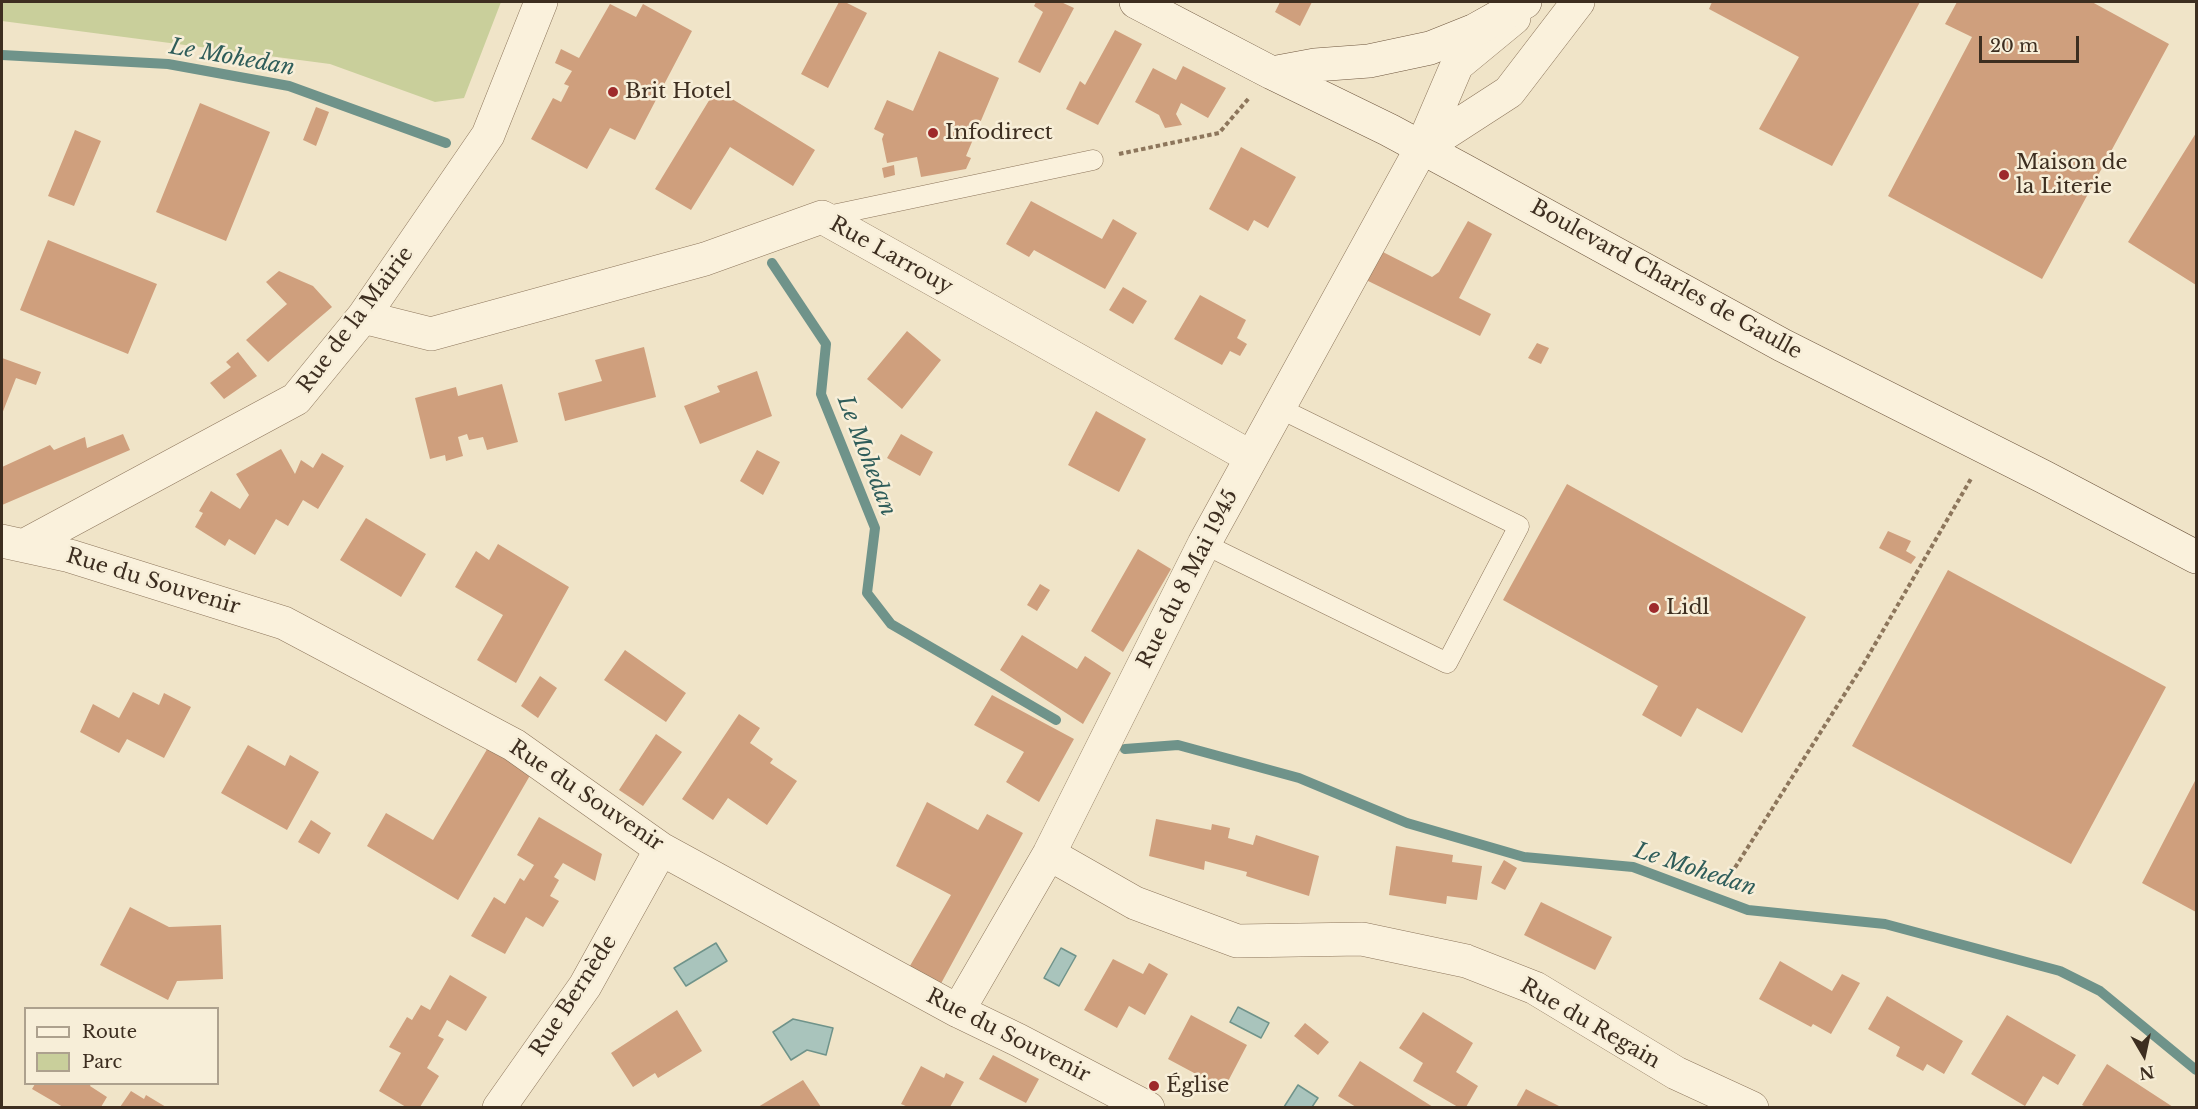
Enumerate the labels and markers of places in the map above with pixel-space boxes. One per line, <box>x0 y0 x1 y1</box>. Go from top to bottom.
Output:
place label: Brit Hotel <box>625 79 732 105</box>
marker: Brit Hotel <box>606 85 620 99</box>
place label: Infodirect <box>945 120 1053 146</box>
marker: Infodirect <box>926 126 940 140</box>
place label: Maison de la Literie <box>2016 150 2128 200</box>
marker: Maison de la Literie <box>1997 168 2011 182</box>
place label: Lidl <box>1666 595 1709 621</box>
marker: Lidl <box>1647 601 1661 615</box>
place label: Église <box>1166 1073 1229 1099</box>
marker: Église <box>1147 1079 1161 1093</box>

